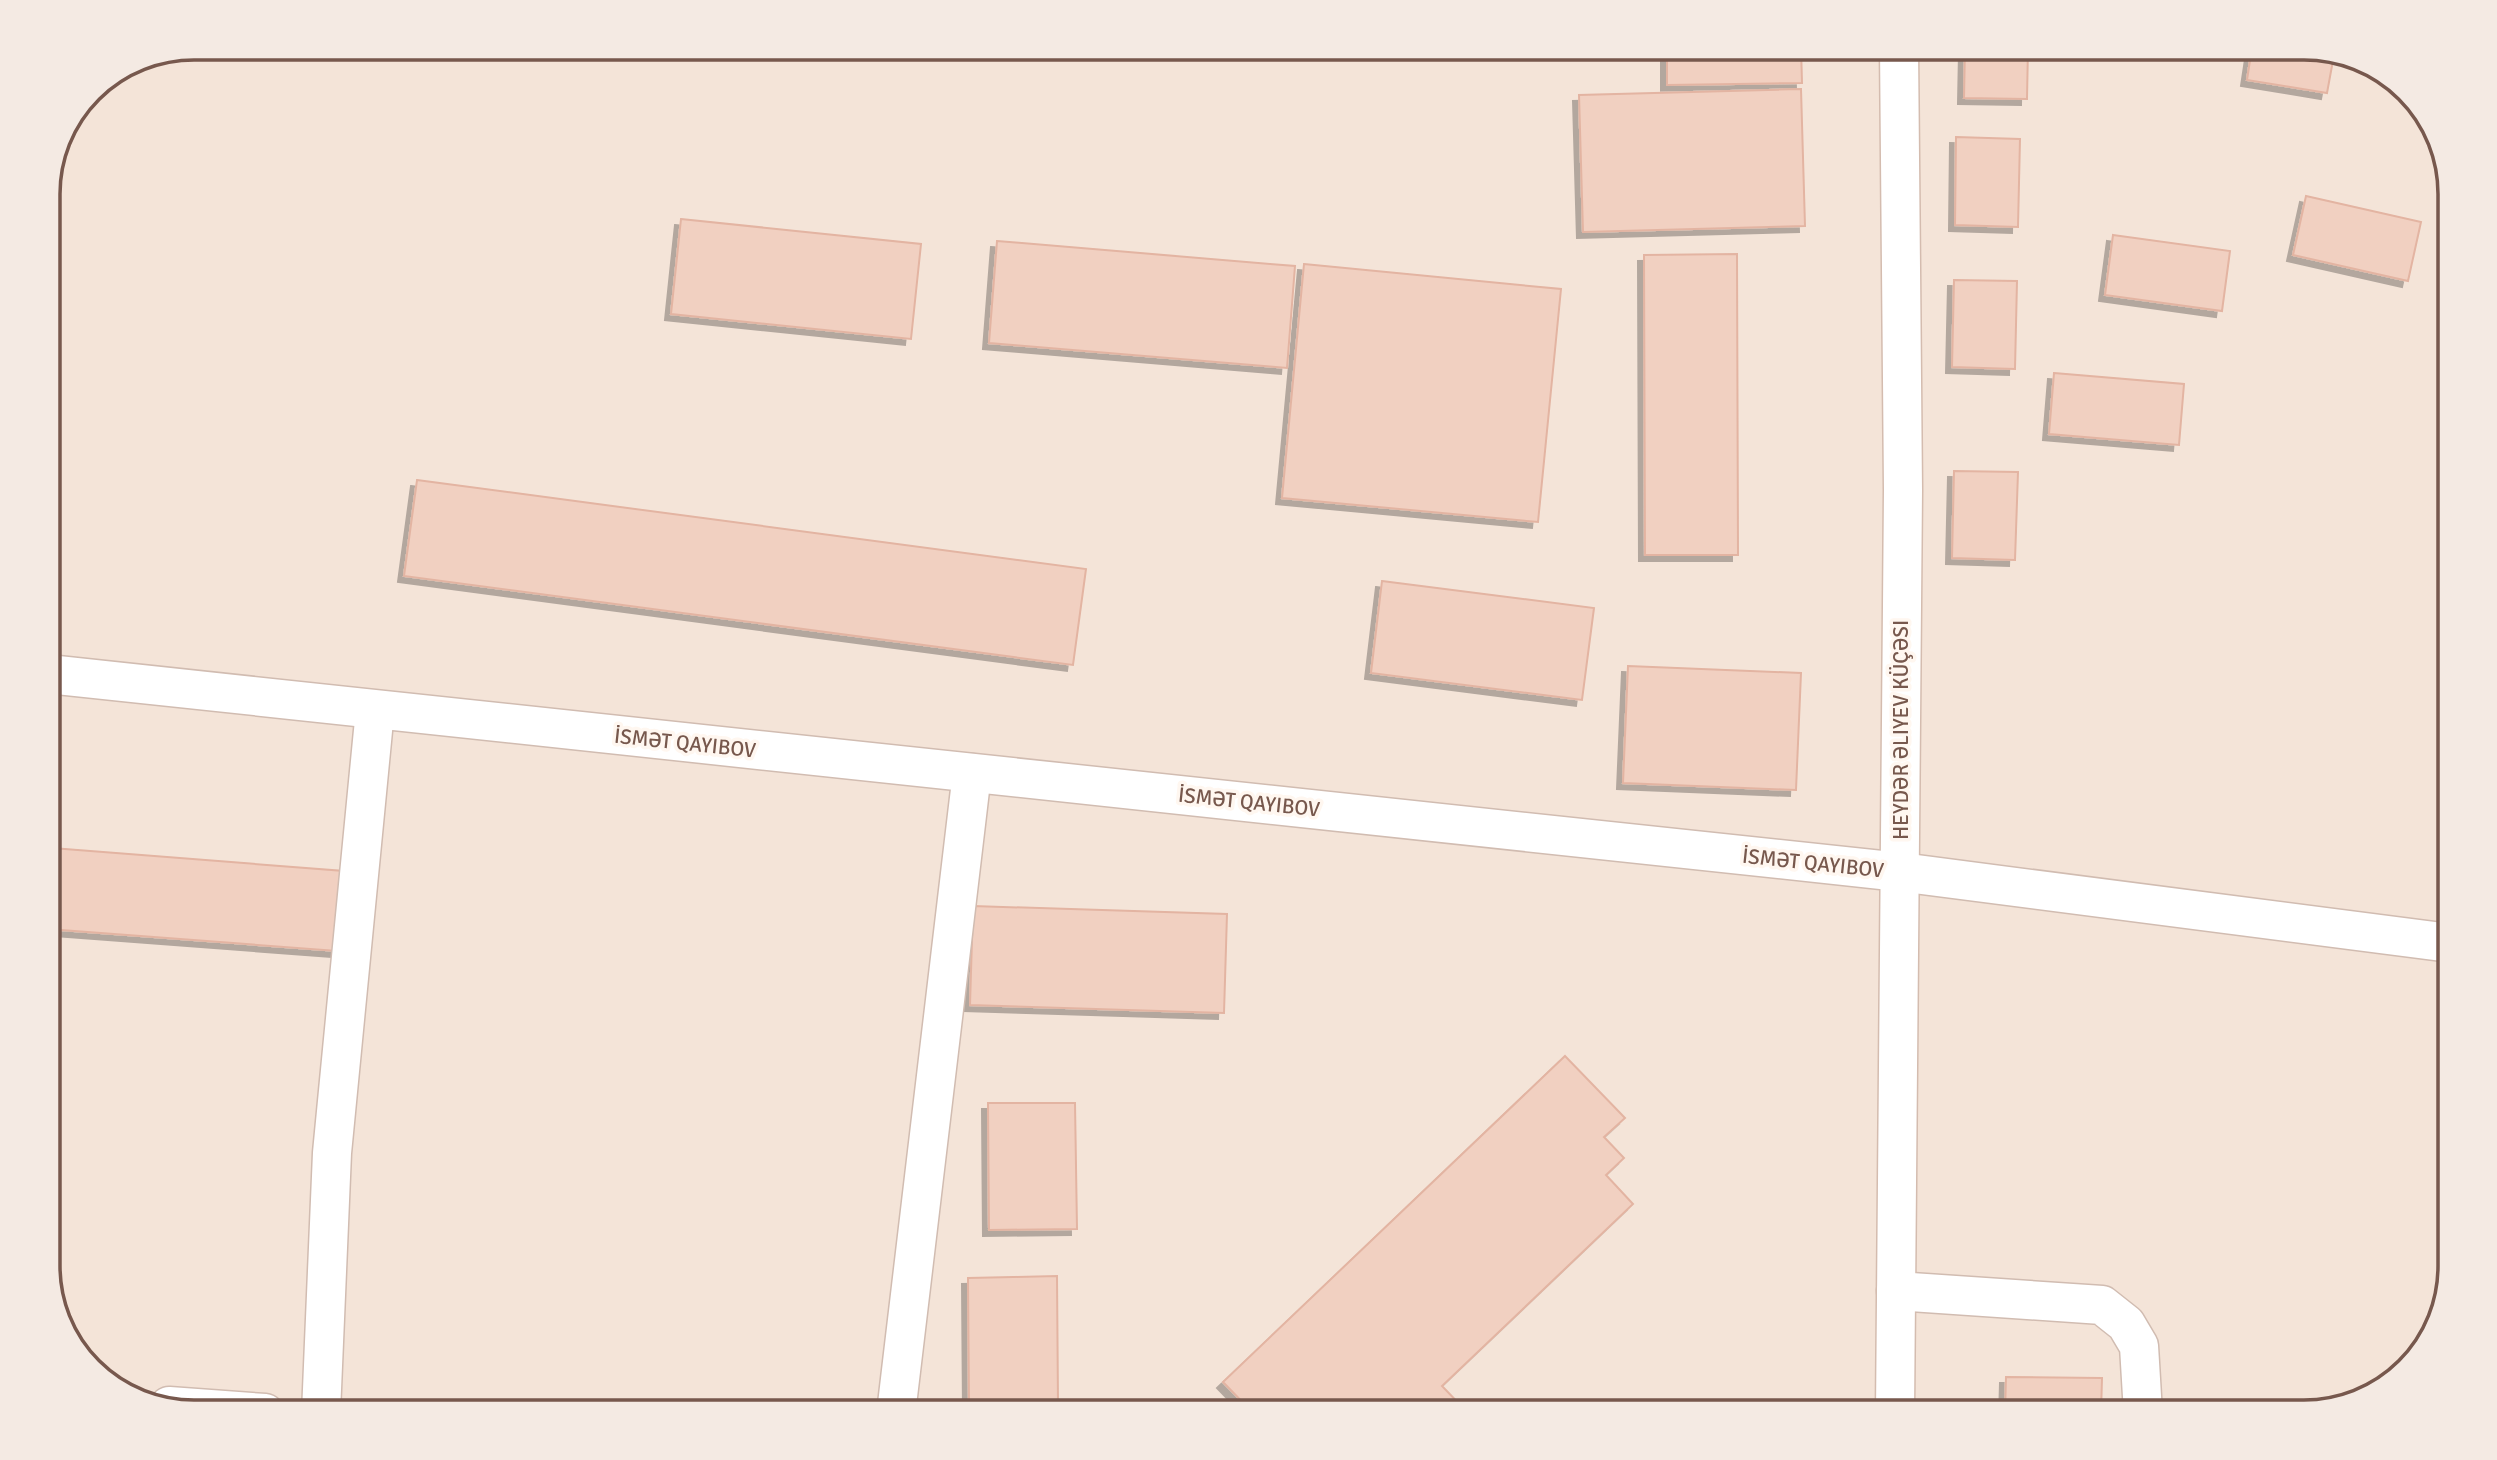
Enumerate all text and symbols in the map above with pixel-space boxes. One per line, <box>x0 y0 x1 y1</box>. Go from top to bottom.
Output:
street label: HEYDƏR ƏLIYEV KÜÇƏSI <box>1888 620 1914 840</box>
street label: İSMƏT QAYIBOV <box>613 723 757 763</box>
street label: İSMƏT QAYIBOV <box>1177 782 1321 822</box>
street label: İSMƏT QAYIBOV <box>1741 843 1885 883</box>

